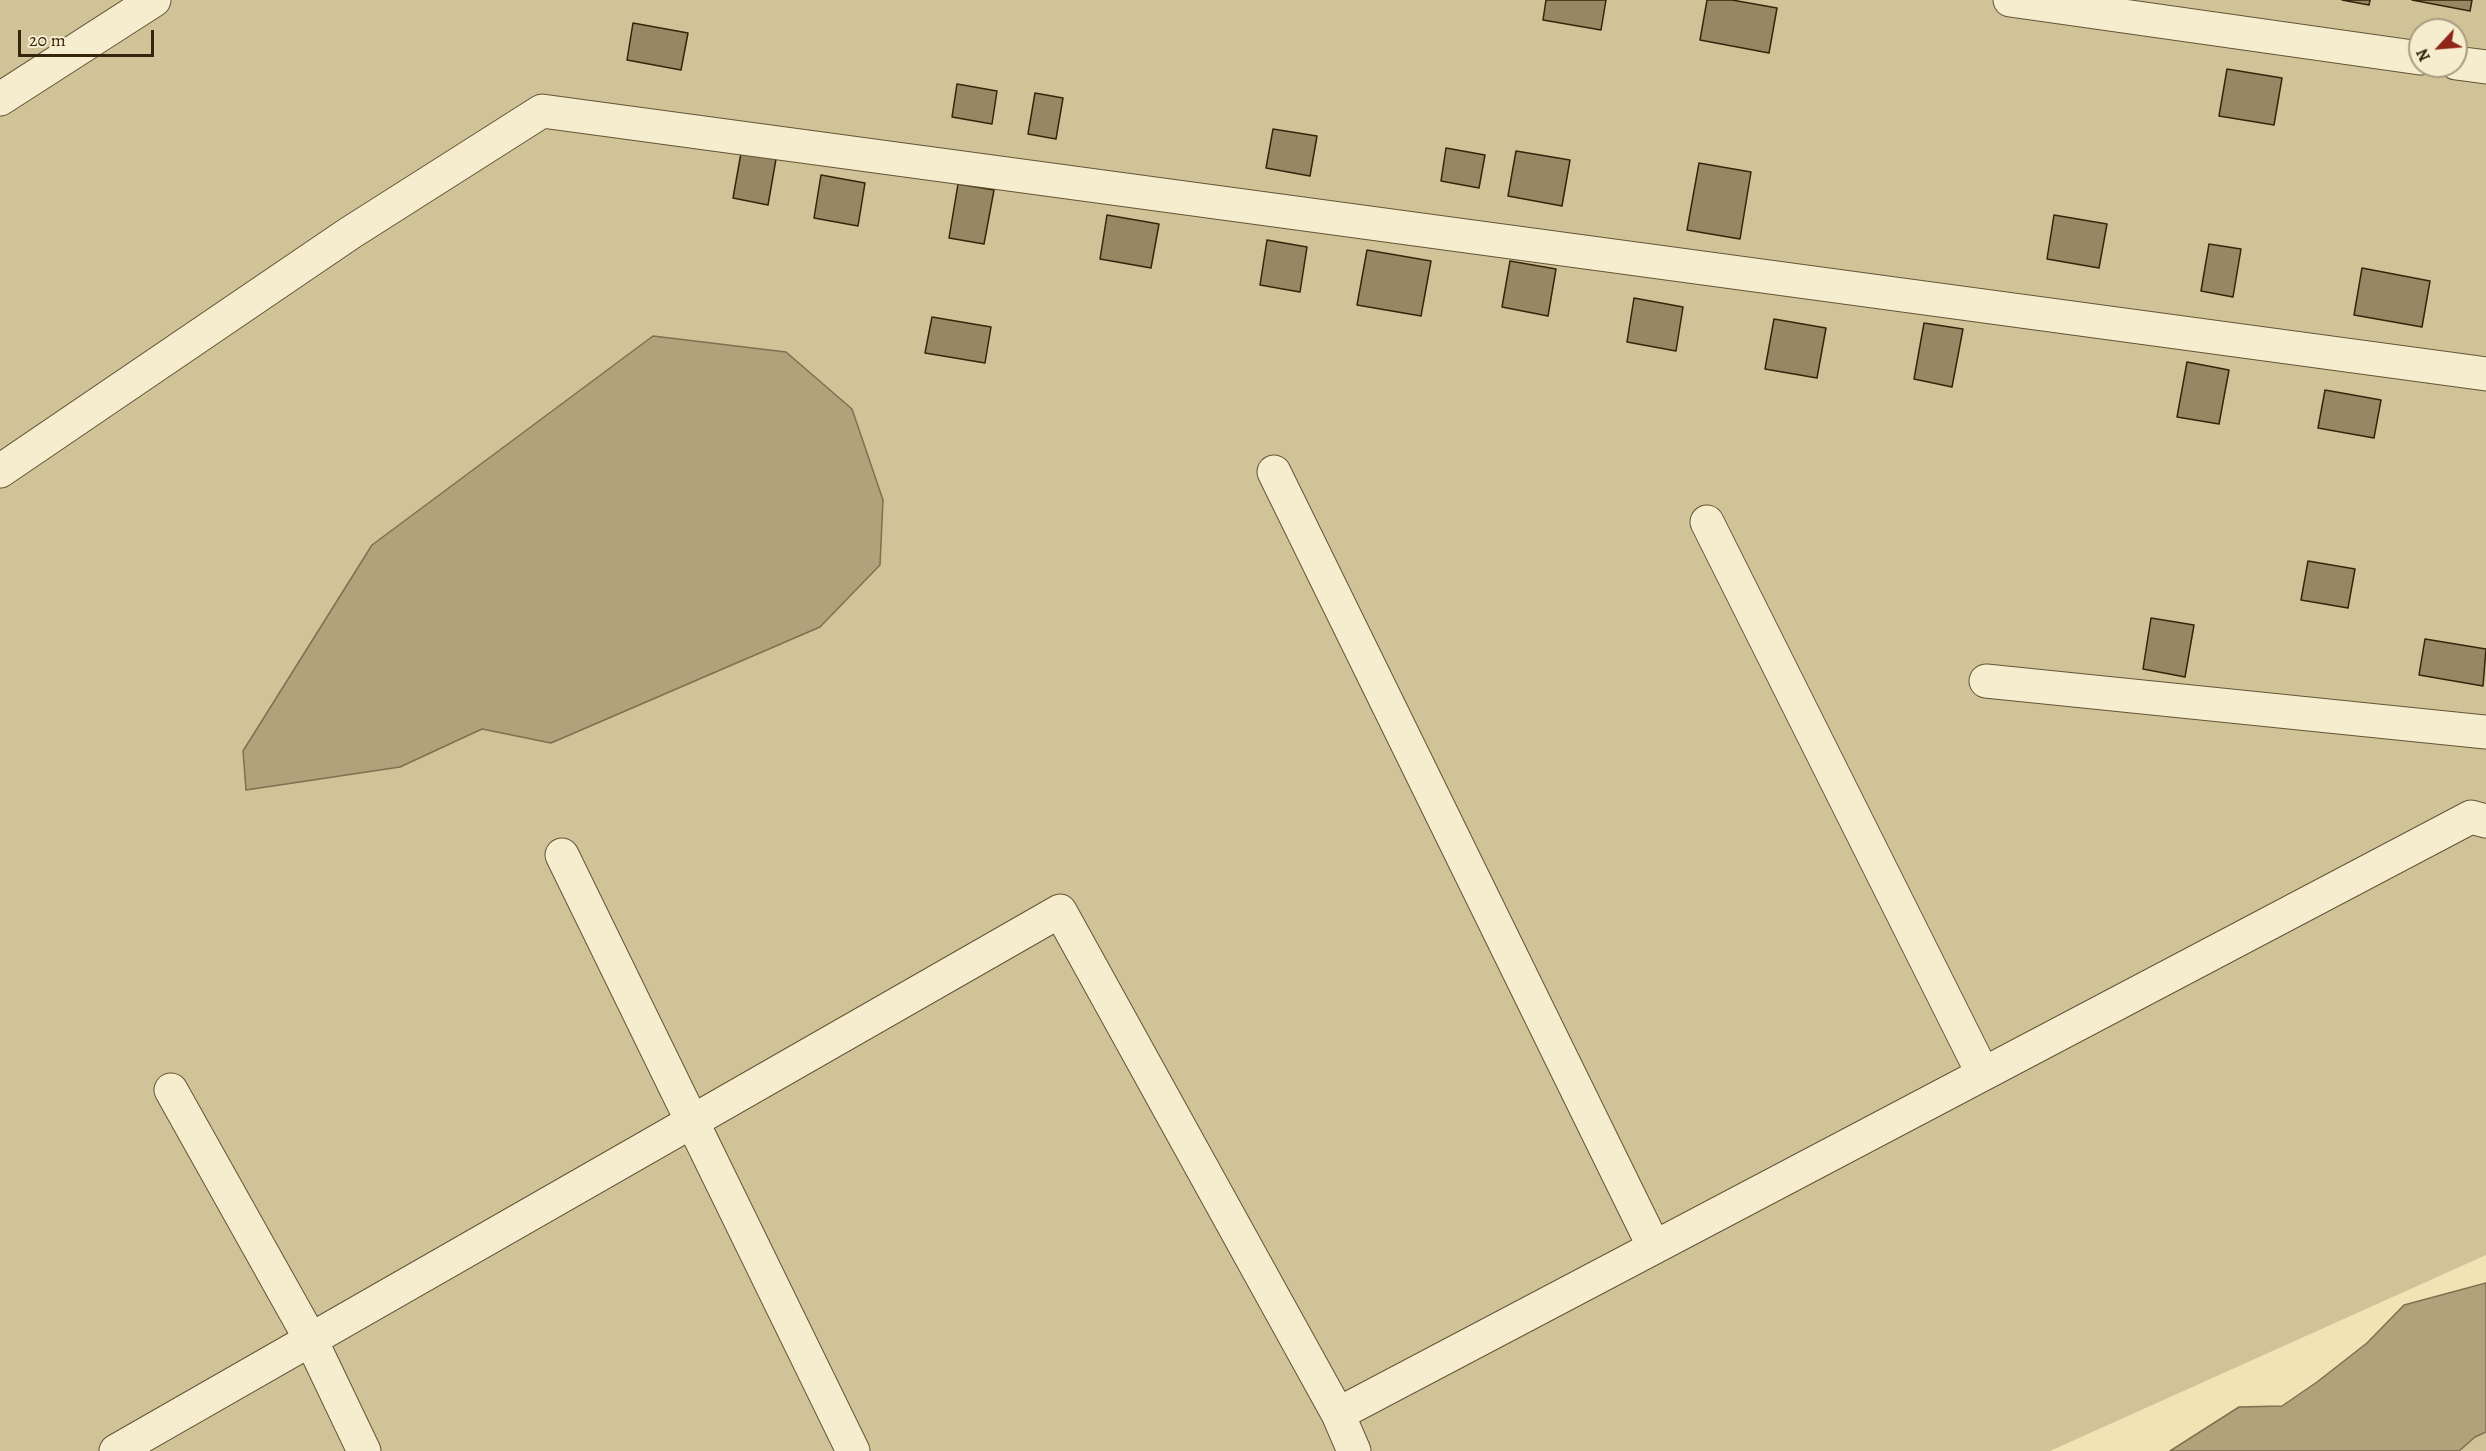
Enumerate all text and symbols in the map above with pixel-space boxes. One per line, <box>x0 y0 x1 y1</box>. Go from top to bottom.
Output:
scale bar <box>21 18 158 56</box>
north arrow <box>2408 18 2468 78</box>
text: 20 m <box>29 28 66 52</box>
text: N <box>2411 45 2436 65</box>

